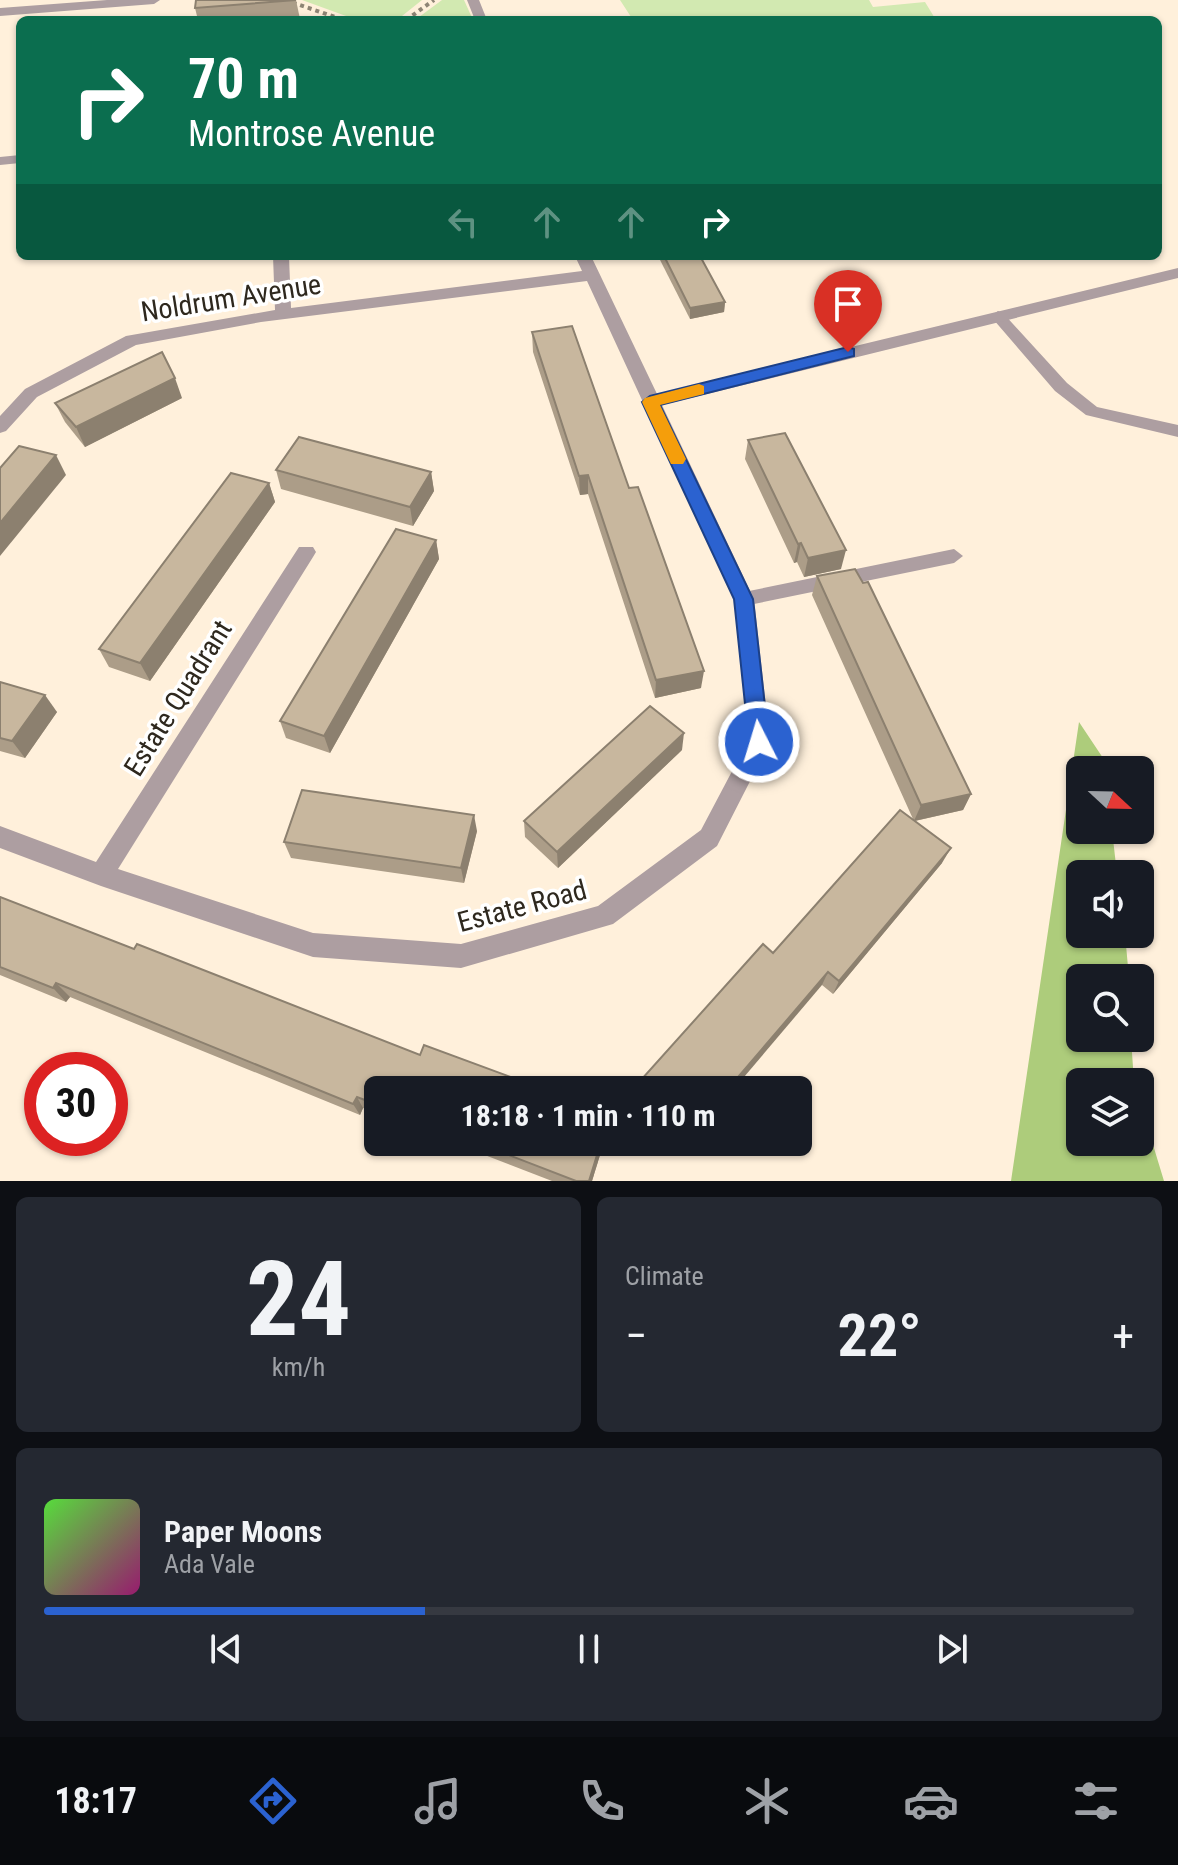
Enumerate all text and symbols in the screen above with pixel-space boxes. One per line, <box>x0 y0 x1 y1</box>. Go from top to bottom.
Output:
text: 70 m <box>188 46 299 112</box>
icon: right <box>56 48 160 152</box>
text: Montrose Avenue <box>188 113 435 155</box>
icon: left <box>441 200 485 244</box>
icon: ahead <box>525 200 569 244</box>
icon: ahead <box>609 200 653 244</box>
icon: right <box>693 200 737 244</box>
street label: Noldrum Avenue <box>139 267 323 329</box>
pin <box>814 270 882 352</box>
icon: arrive <box>826 282 870 326</box>
street label: Estate Quadrant <box>117 614 239 782</box>
position arrow <box>717 700 801 784</box>
north arrow <box>1066 756 1154 844</box>
map controls <box>1066 756 1154 1156</box>
button: sound <box>1066 860 1154 948</box>
street label: Estate Road <box>454 873 590 939</box>
button: search <box>1066 964 1154 1052</box>
speed limit sign: 30 <box>24 1052 128 1156</box>
button: layers <box>1066 1068 1154 1156</box>
text: 18:18 · 1 min · 110 m <box>461 1098 715 1133</box>
text: 24 <box>246 1239 351 1360</box>
text: Climate <box>625 1261 704 1291</box>
text: 22° <box>838 1300 922 1371</box>
text: − <box>625 1310 647 1362</box>
text: + <box>1112 1310 1134 1362</box>
text: km/h <box>272 1352 325 1382</box>
text: Paper Moons <box>164 1514 322 1549</box>
text: Ada Vale <box>164 1549 255 1579</box>
icon: previous <box>204 1627 248 1671</box>
icon: pause <box>567 1627 611 1671</box>
icon: next <box>930 1627 974 1671</box>
icon: directions <box>245 1773 301 1829</box>
icon: music <box>410 1773 466 1829</box>
icon: phone <box>574 1773 630 1829</box>
icon: climate <box>739 1773 795 1829</box>
icon: car <box>903 1773 959 1829</box>
icon: filters <box>1068 1773 1124 1829</box>
text: 18:17 <box>54 1780 137 1822</box>

